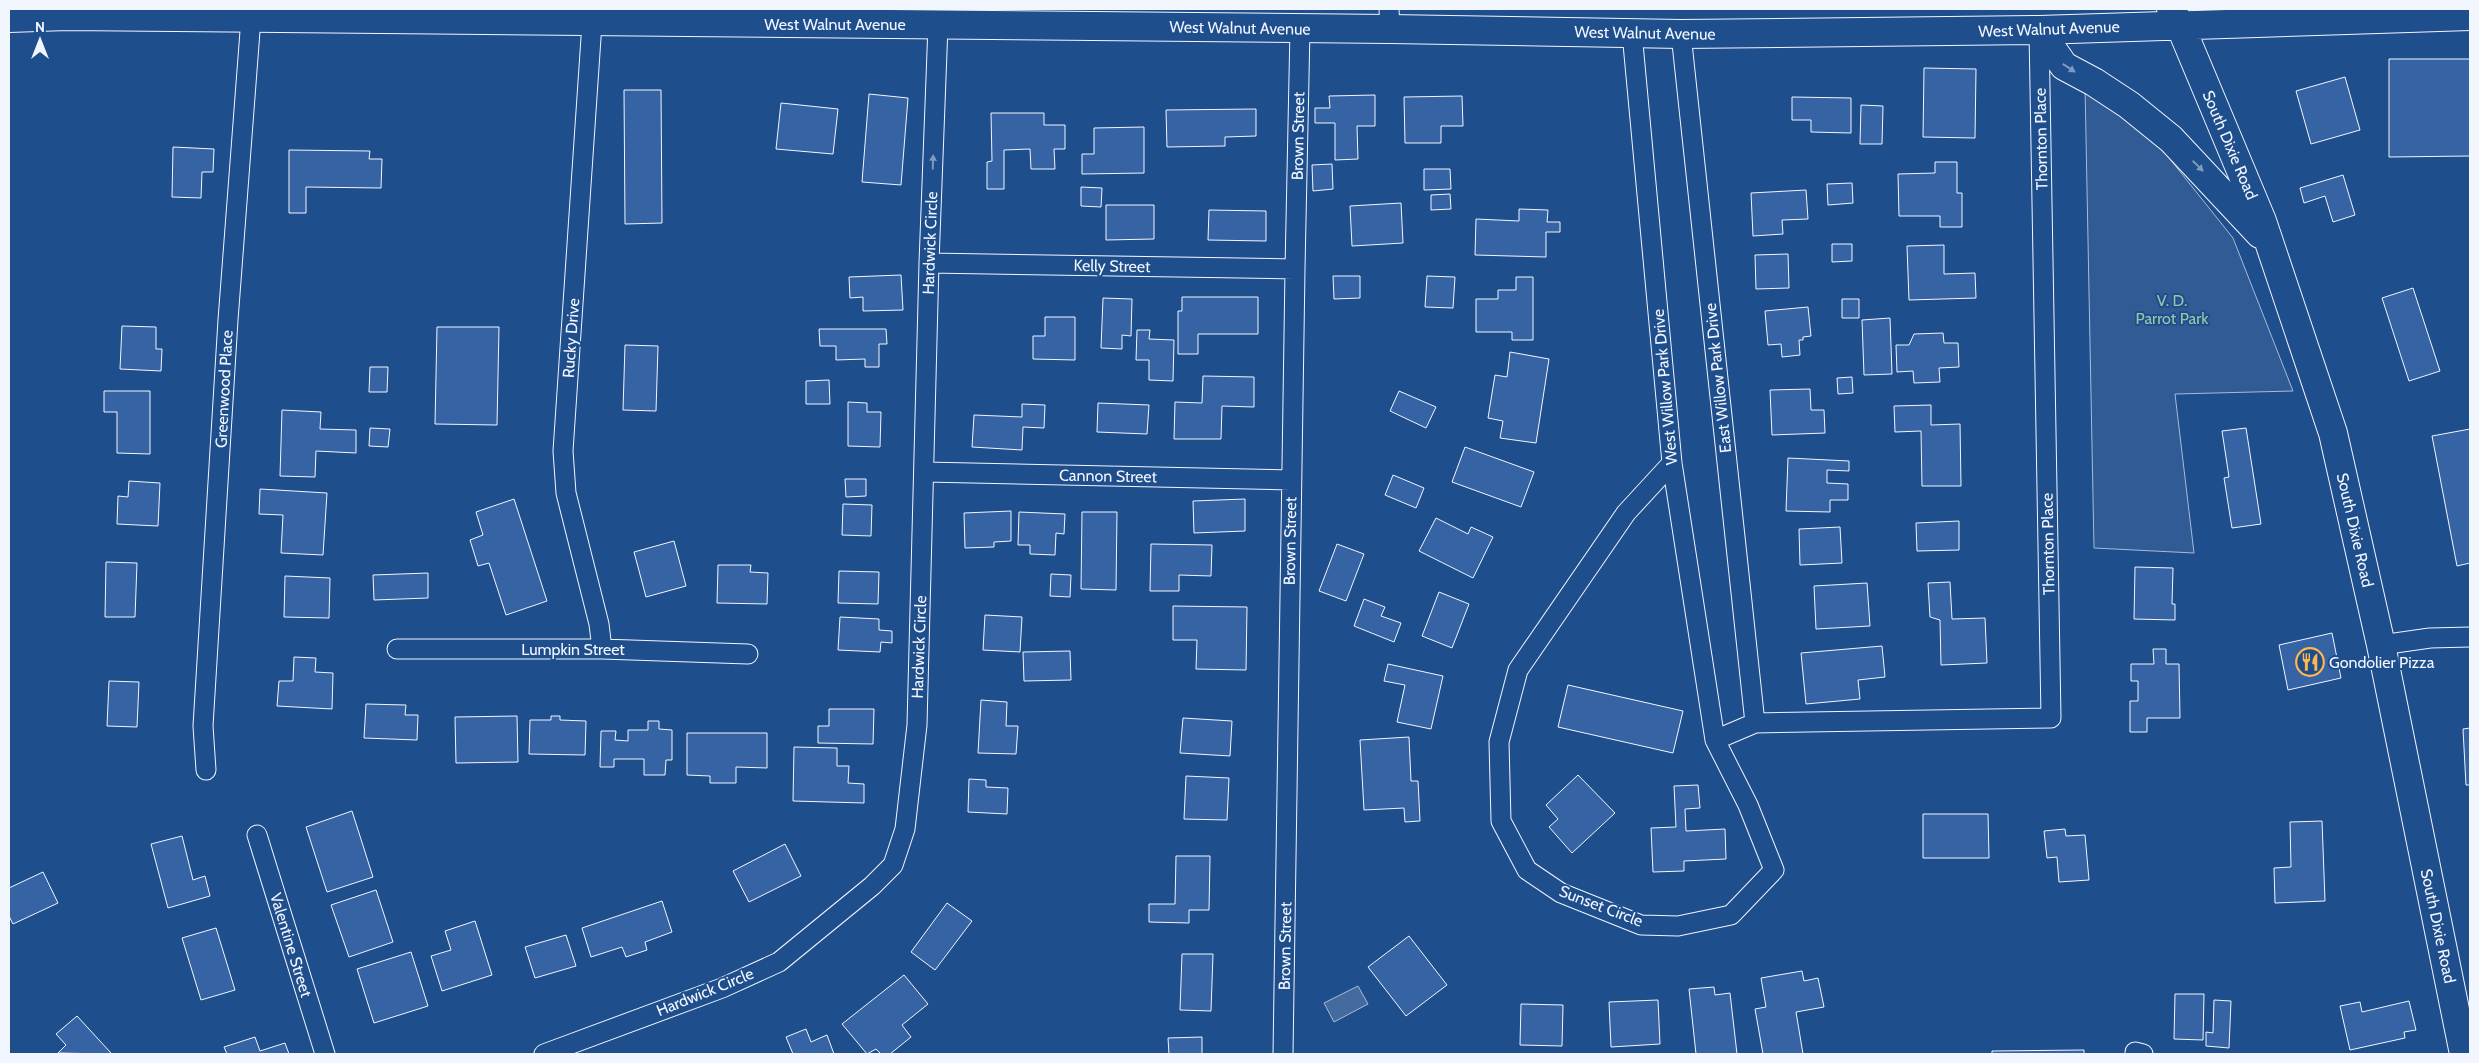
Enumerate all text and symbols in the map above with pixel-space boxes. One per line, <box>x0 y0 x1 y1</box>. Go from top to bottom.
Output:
north arrow <box>15 15 65 65</box>
street label: West Walnut Avenue <box>764 15 906 34</box>
street label: West Walnut Avenue <box>1169 17 1311 39</box>
street label: West Walnut Avenue <box>1978 17 2120 41</box>
text: N <box>35 18 45 36</box>
street label: West Walnut Avenue <box>1574 22 1716 44</box>
one-way arrow <box>2062 63 2076 73</box>
street label: Thornton Place <box>2031 88 2051 190</box>
street label: South Dixie Road <box>2198 88 2262 202</box>
street label: Brown Street <box>1288 91 1308 180</box>
one-way arrow <box>929 153 937 169</box>
one-way arrow <box>2191 160 2203 172</box>
street label: Hardwick Circle <box>919 191 941 295</box>
street label: Kelly Street <box>1073 256 1151 276</box>
park label: V. D. Parrot Park <box>2135 291 2209 328</box>
street label: Rucky Drive <box>559 298 583 378</box>
street label: East Willow Park Drive <box>1701 302 1735 454</box>
street label: West Willow Park Drive <box>1649 308 1681 466</box>
street label: Greenwood Place <box>211 329 237 449</box>
street label: Cannon Street <box>1059 466 1158 486</box>
street label: South Dixie Road <box>2333 471 2377 589</box>
street label: Thornton Place <box>2038 493 2058 595</box>
street label: Brown Street <box>1280 496 1300 585</box>
street label: Hardwick Circle <box>908 595 930 699</box>
street label: Lumpkin Street <box>521 640 625 659</box>
restaurant icon: Gondolier Pizza <box>2295 647 2325 677</box>
place label: Gondolier Pizza <box>2329 653 2435 672</box>
street label: South Dixie Road <box>2417 867 2459 985</box>
street label: Sunset Circle <box>1556 881 1646 931</box>
street label: Valentine Street <box>266 891 316 1000</box>
street label: Brown Street <box>1275 901 1295 990</box>
street label: Hardwick Circle <box>654 964 756 1020</box>

